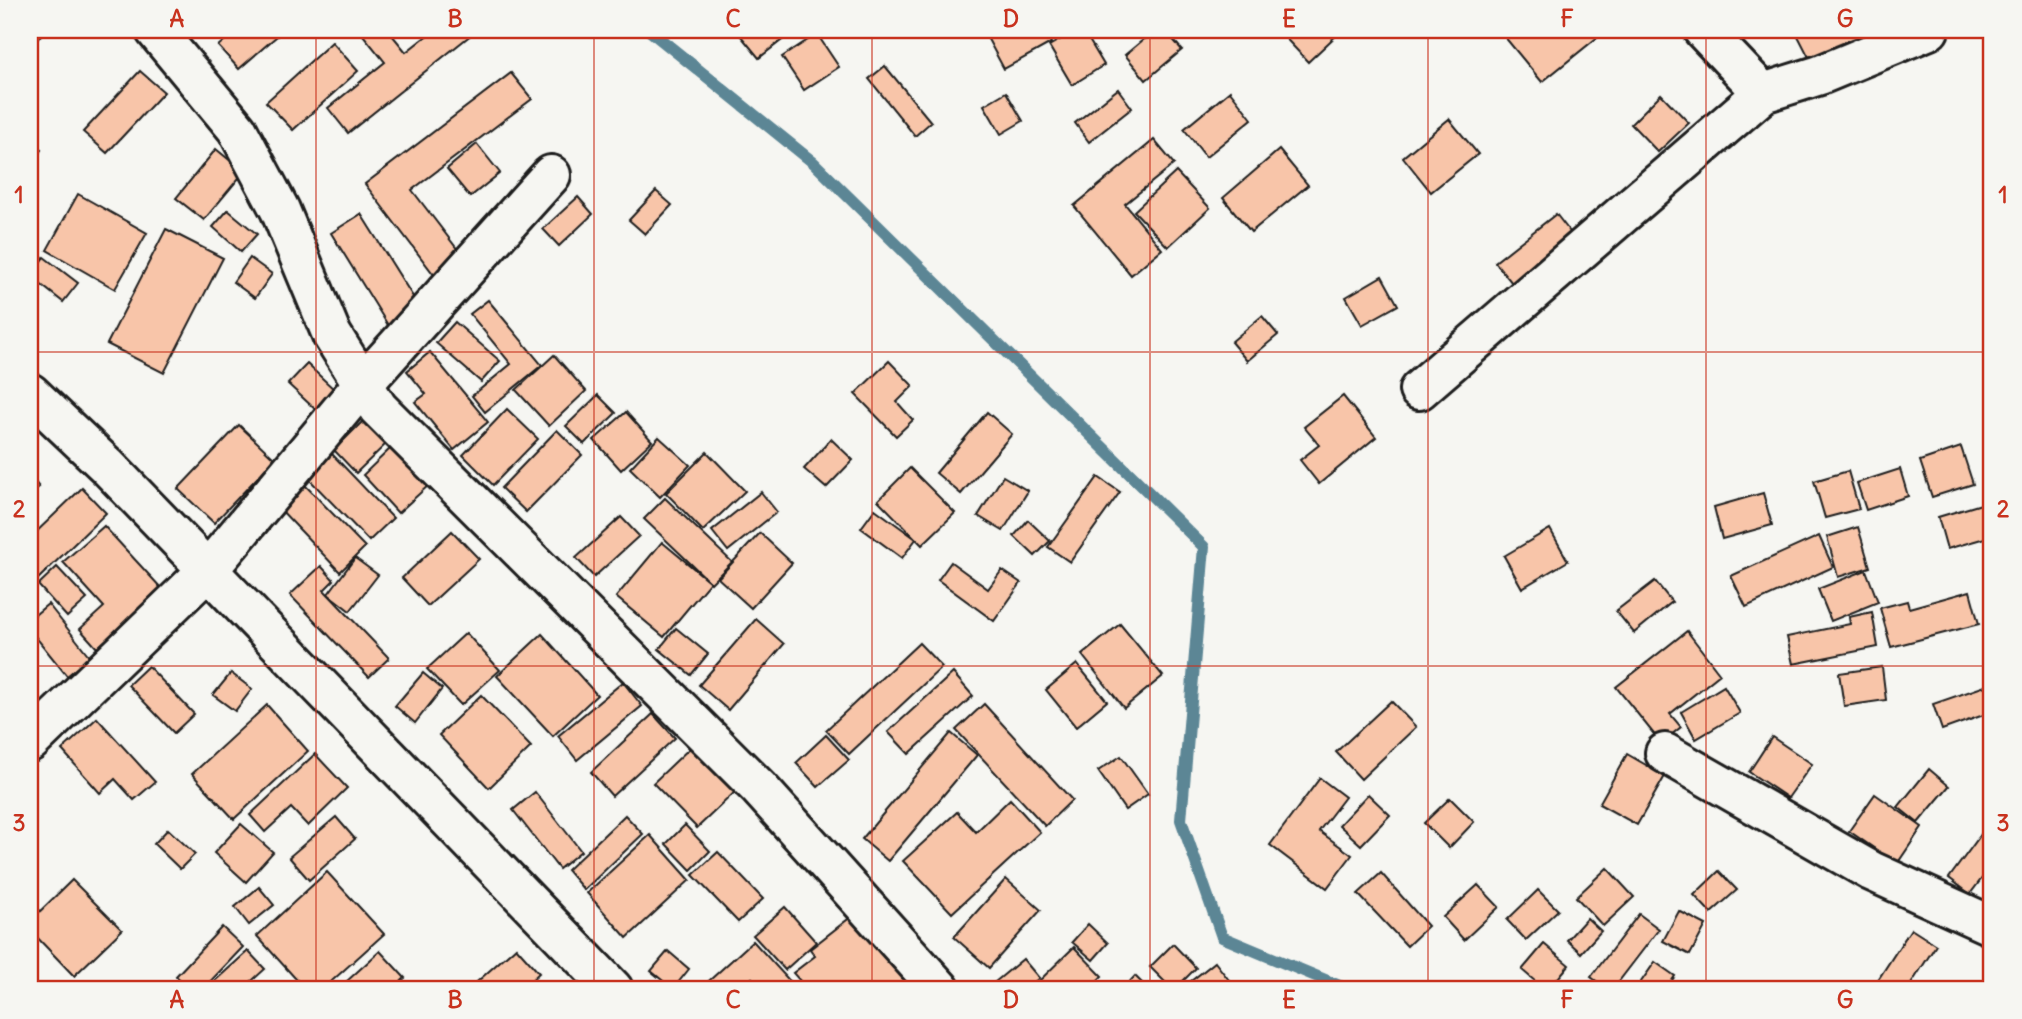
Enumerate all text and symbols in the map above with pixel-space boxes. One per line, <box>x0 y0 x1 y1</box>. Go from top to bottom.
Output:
text: A <box>170 4 185 33</box>
text: B <box>447 4 463 33</box>
text: C <box>725 4 741 33</box>
text: D <box>1003 4 1019 33</box>
text: E <box>1282 4 1296 33</box>
text: F <box>1560 4 1574 33</box>
text: G <box>1837 4 1853 33</box>
text: 1 <box>14 180 24 209</box>
text: 1 <box>1998 180 2008 209</box>
text: 2 <box>13 494 26 523</box>
text: 2 <box>1997 494 2010 523</box>
text: 3 <box>12 808 26 837</box>
text: 3 <box>1996 808 2010 837</box>
text: A <box>170 985 185 1014</box>
text: B <box>447 985 463 1014</box>
text: C <box>725 985 741 1014</box>
text: D <box>1003 985 1019 1014</box>
text: E <box>1282 985 1296 1014</box>
text: F <box>1560 985 1574 1014</box>
text: G <box>1837 985 1853 1014</box>

